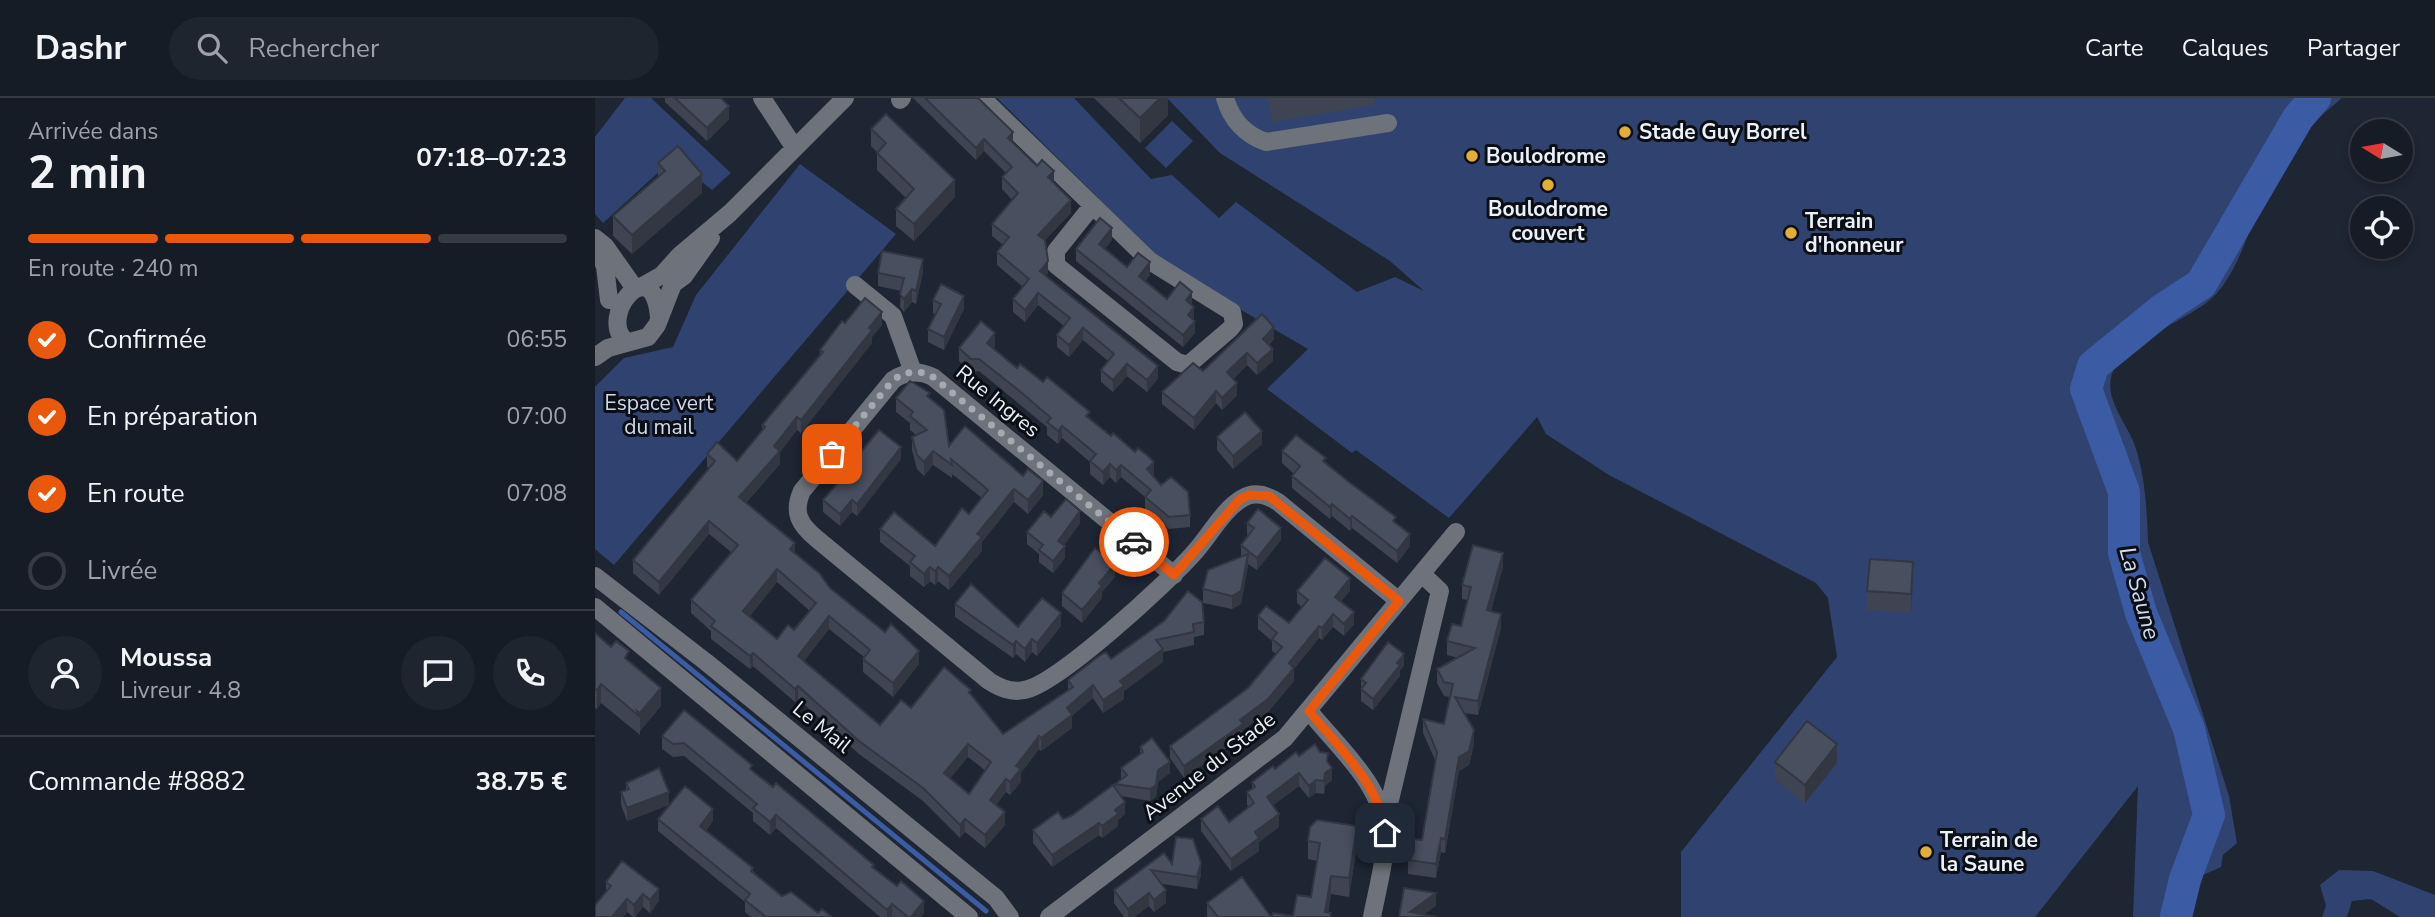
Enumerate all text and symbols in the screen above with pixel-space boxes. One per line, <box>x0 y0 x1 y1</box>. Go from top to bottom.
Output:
search box <box>169 17 659 80</box>
text: Dashr <box>35 26 127 71</box>
icon: search <box>193 29 231 67</box>
text: Rechercher <box>249 31 379 66</box>
text: Carte <box>2085 32 2144 64</box>
text: Calques <box>2182 32 2269 64</box>
text: Partager <box>2307 32 2400 64</box>
text: Arrivée dans <box>28 116 158 147</box>
place label: Stade Guy Borrel <box>1639 118 1807 146</box>
north arrow <box>2350 119 2413 182</box>
map controls <box>2350 119 2413 259</box>
marker: Stade Guy Borrel <box>1617 124 1633 140</box>
text: 07:18–07:23 <box>416 140 567 175</box>
text: 2 min <box>28 141 147 204</box>
place label: Boulodrome <box>1486 142 1606 170</box>
marker: Boulodrome <box>1464 148 1480 164</box>
marker: Boulodrome couvert <box>1540 177 1556 193</box>
place label: Boulodrome couvert <box>1488 195 1608 247</box>
button: locate <box>2350 196 2413 259</box>
place label: Terrain d'honneur <box>1805 207 1904 259</box>
marker: Terrain d'honneur <box>1783 225 1799 241</box>
text: En route · 240 m <box>28 253 198 284</box>
icon: check <box>28 321 66 359</box>
text: Confirmée <box>87 322 207 357</box>
text: 06:55 <box>507 324 567 355</box>
street label: Rue Ingres <box>950 358 1046 444</box>
park label: Espace vert du mail <box>605 389 714 441</box>
icon: check <box>28 398 66 436</box>
text: En préparation <box>87 399 258 434</box>
text: 07:00 <box>507 401 567 432</box>
pin <box>802 424 862 484</box>
icon: bag <box>813 435 851 473</box>
icon: check <box>28 475 66 513</box>
text: En route <box>87 476 185 511</box>
text: 07:08 <box>507 478 567 509</box>
courier <box>1099 507 1169 577</box>
icon: car <box>1115 523 1153 561</box>
water label: La Saune <box>2112 543 2168 643</box>
text: Livrée <box>87 553 157 588</box>
button: person <box>28 636 102 710</box>
button: chat <box>401 636 475 710</box>
button: phone <box>493 636 567 710</box>
text: Moussa <box>120 640 212 675</box>
text: Livreur · 4.8 <box>120 675 241 706</box>
street label: Le Mail <box>787 695 858 760</box>
street label: Avenue du Stade <box>1137 705 1281 827</box>
text: Commande #8882 <box>28 764 246 799</box>
text: 38.75 € <box>476 764 567 799</box>
pin <box>1355 803 1415 863</box>
icon: home <box>1366 814 1404 852</box>
place label: Terrain de la Saune <box>1940 826 2038 878</box>
marker: Terrain de la Saune <box>1918 844 1934 860</box>

